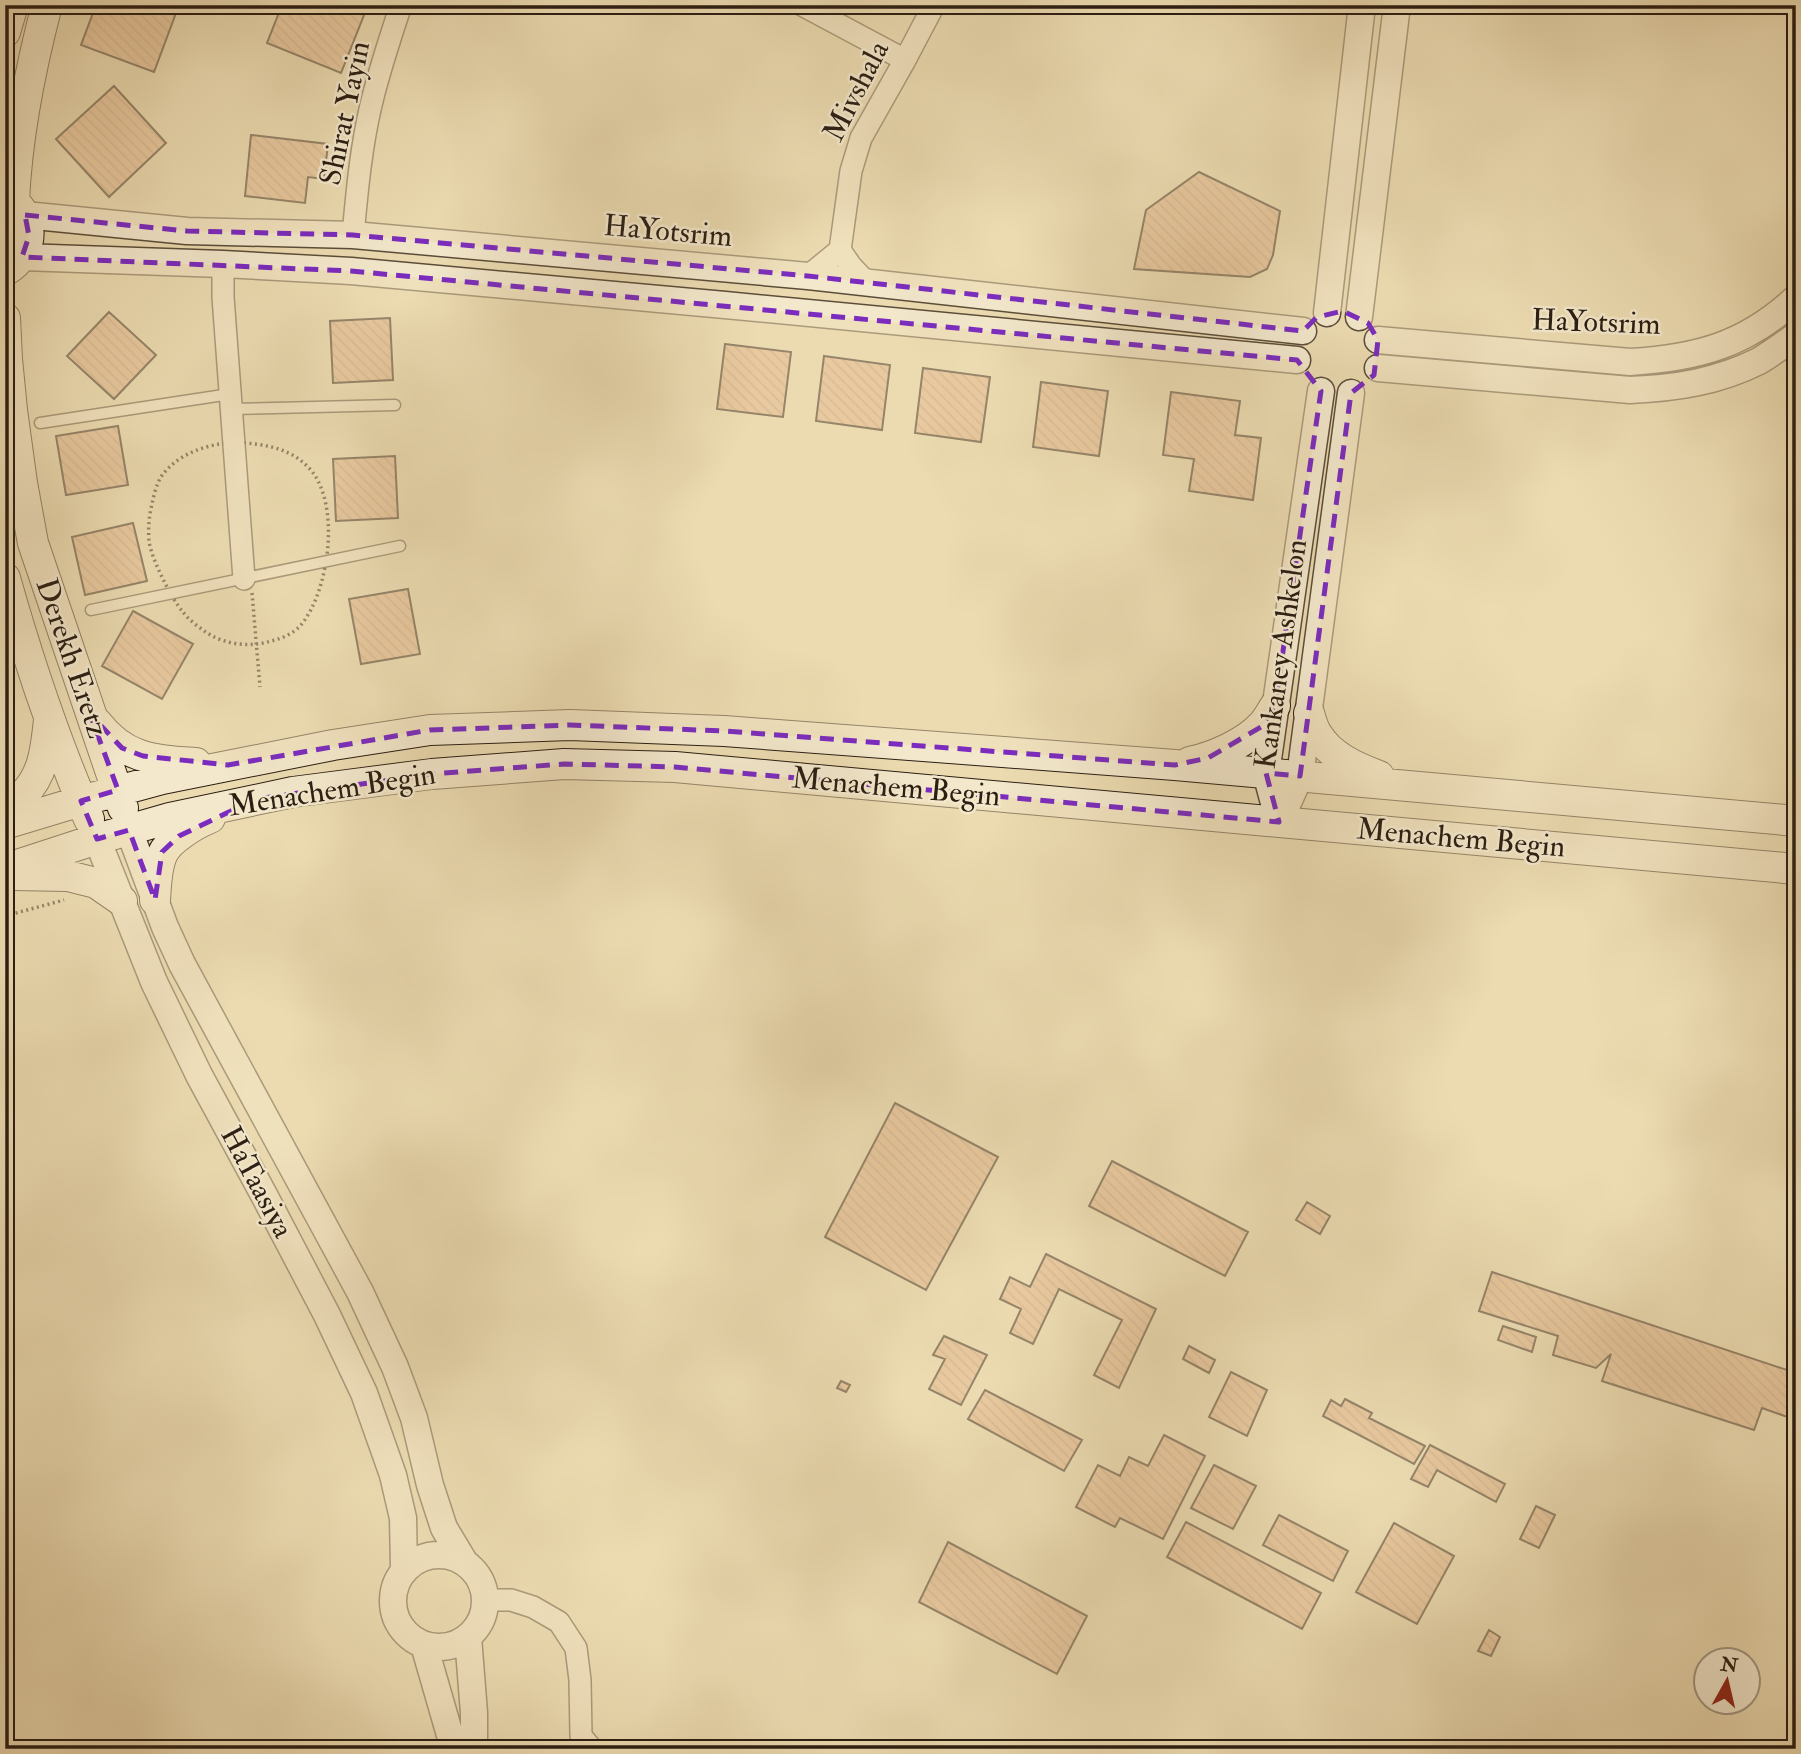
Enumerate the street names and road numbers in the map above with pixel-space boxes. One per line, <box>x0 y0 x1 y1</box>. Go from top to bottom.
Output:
street label: Mivshala <box>815 34 897 148</box>
street label: Shirat Yayin <box>312 37 378 189</box>
street label: HaYotsrim <box>602 207 734 255</box>
street label: HaYotsrim <box>1531 301 1661 343</box>
street label: Kankaney Ashkelon <box>1247 537 1315 771</box>
street label: Derekh Eretz <box>27 573 117 743</box>
street label: Menachem Begin <box>226 755 438 825</box>
street label: Menachem Begin <box>790 759 1002 815</box>
street label: Menachem Begin <box>1355 810 1567 866</box>
street label: HaTaasiya <box>212 1120 302 1245</box>

